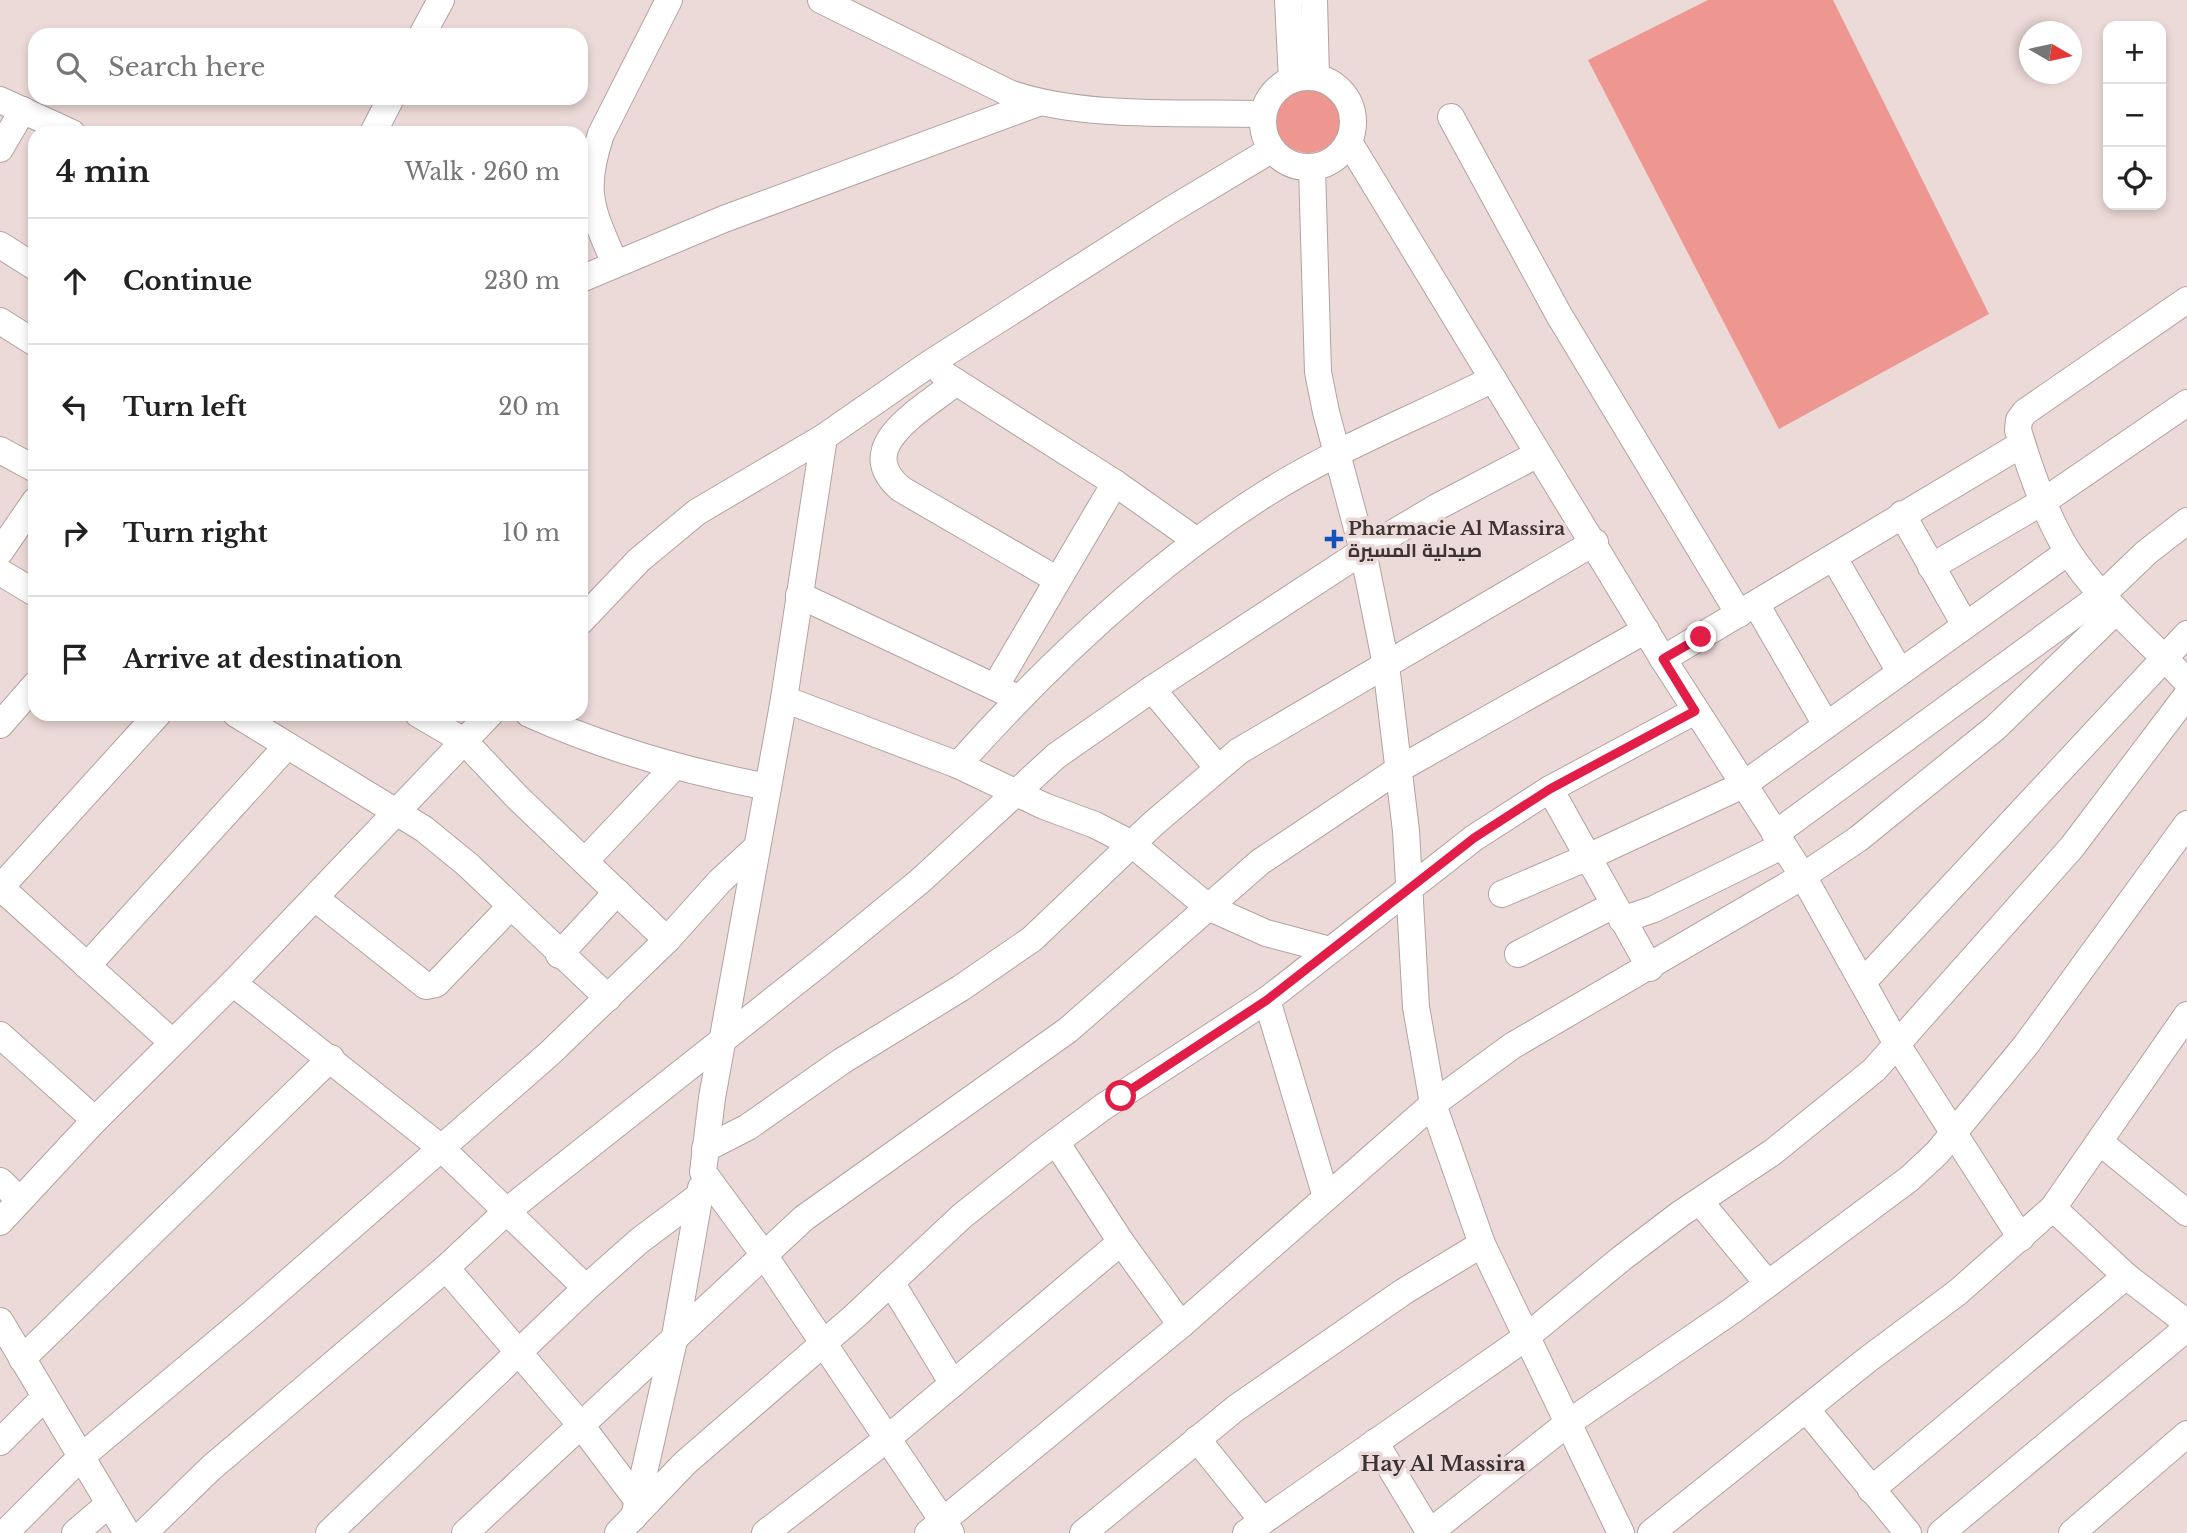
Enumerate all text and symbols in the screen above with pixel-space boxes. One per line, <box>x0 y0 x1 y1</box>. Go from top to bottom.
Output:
north arrow <box>2019 21 2082 84</box>
map controls <box>2103 21 2166 210</box>
button: + <box>2103 21 2166 84</box>
search box <box>28 28 588 105</box>
icon: search <box>52 48 90 86</box>
text: Search here <box>108 51 265 83</box>
button: − <box>2103 84 2166 147</box>
button: locate <box>2103 147 2166 210</box>
text: 4 min <box>56 153 150 190</box>
text: Walk · 260 m <box>404 158 560 186</box>
icon: ahead <box>56 262 94 300</box>
text: Continue <box>123 265 252 297</box>
text: 230 m <box>484 267 560 295</box>
icon: left <box>56 388 94 426</box>
text: Turn left <box>123 391 247 423</box>
text: 20 m <box>498 393 560 421</box>
icon: right <box>56 514 94 552</box>
text: Turn right <box>123 517 268 549</box>
place label: Pharmacie Al Massira صيدلية المسيرة <box>1348 517 1565 562</box>
text: 10 m <box>502 519 560 547</box>
marker: Pharmacie Al Massira صيدلية المسيرة <box>1326 531 1342 547</box>
route end <box>1685 621 1716 652</box>
icon: arrive <box>56 640 94 678</box>
text: Arrive at destination <box>123 643 403 675</box>
route start <box>1105 1080 1136 1111</box>
district label: Hay Al Massira <box>1361 1451 1525 1477</box>

